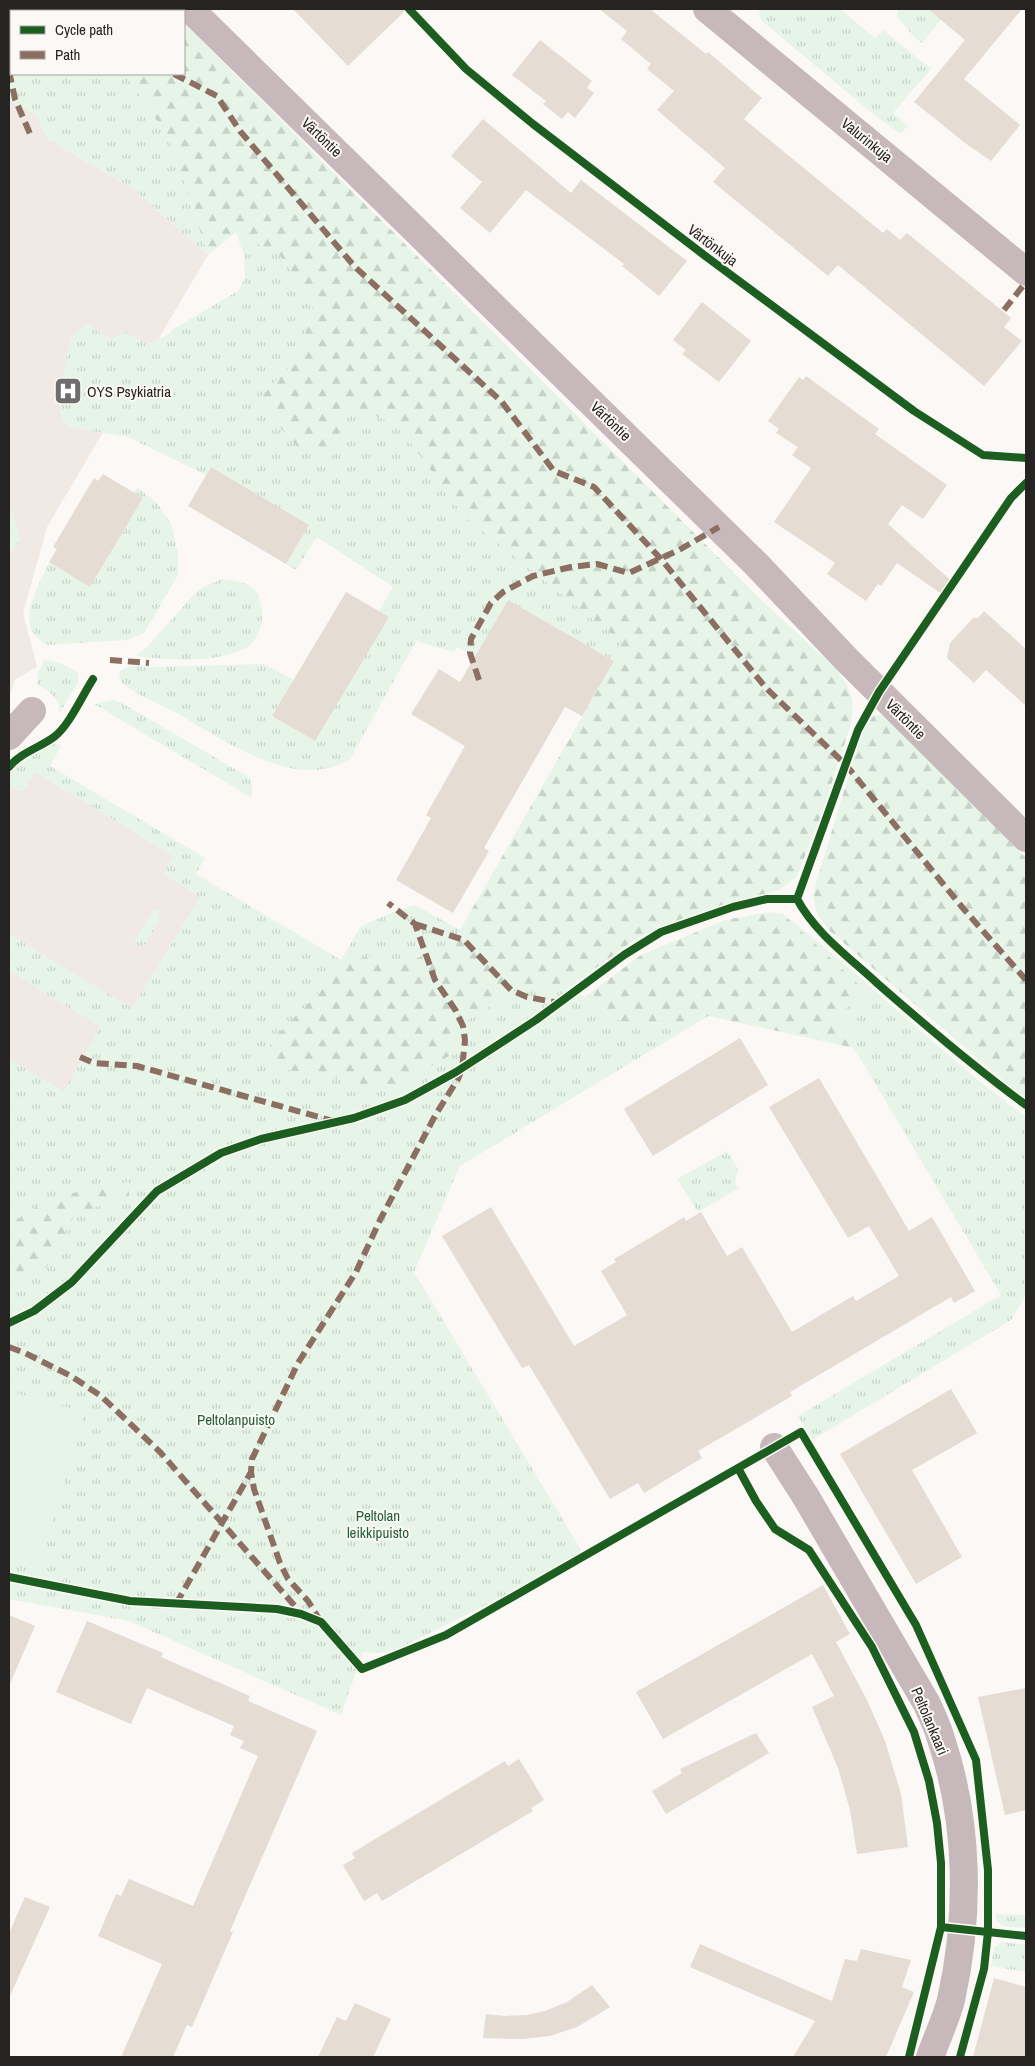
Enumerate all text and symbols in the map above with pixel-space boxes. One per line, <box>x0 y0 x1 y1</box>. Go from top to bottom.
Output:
legend <box>10 10 185 75</box>
text: Cycle path <box>55 19 113 40</box>
text: Path <box>55 44 80 65</box>
street label: Värtöntie <box>297 112 347 162</box>
street label: Valurinkuja <box>837 113 897 167</box>
street label: Värtönkuja <box>684 219 743 271</box>
hospital icon: OYS Psykiatria <box>53 376 83 406</box>
place label: OYS Psykiatria <box>87 381 171 402</box>
street label: Värtöntie <box>586 396 636 446</box>
street label: Värtöntie <box>881 694 931 744</box>
park label: Peltolanpuisto <box>197 1409 275 1430</box>
park label: Peltolan leikkipuisto <box>347 1505 409 1543</box>
street label: Peltolankaari <box>906 1684 954 1758</box>

